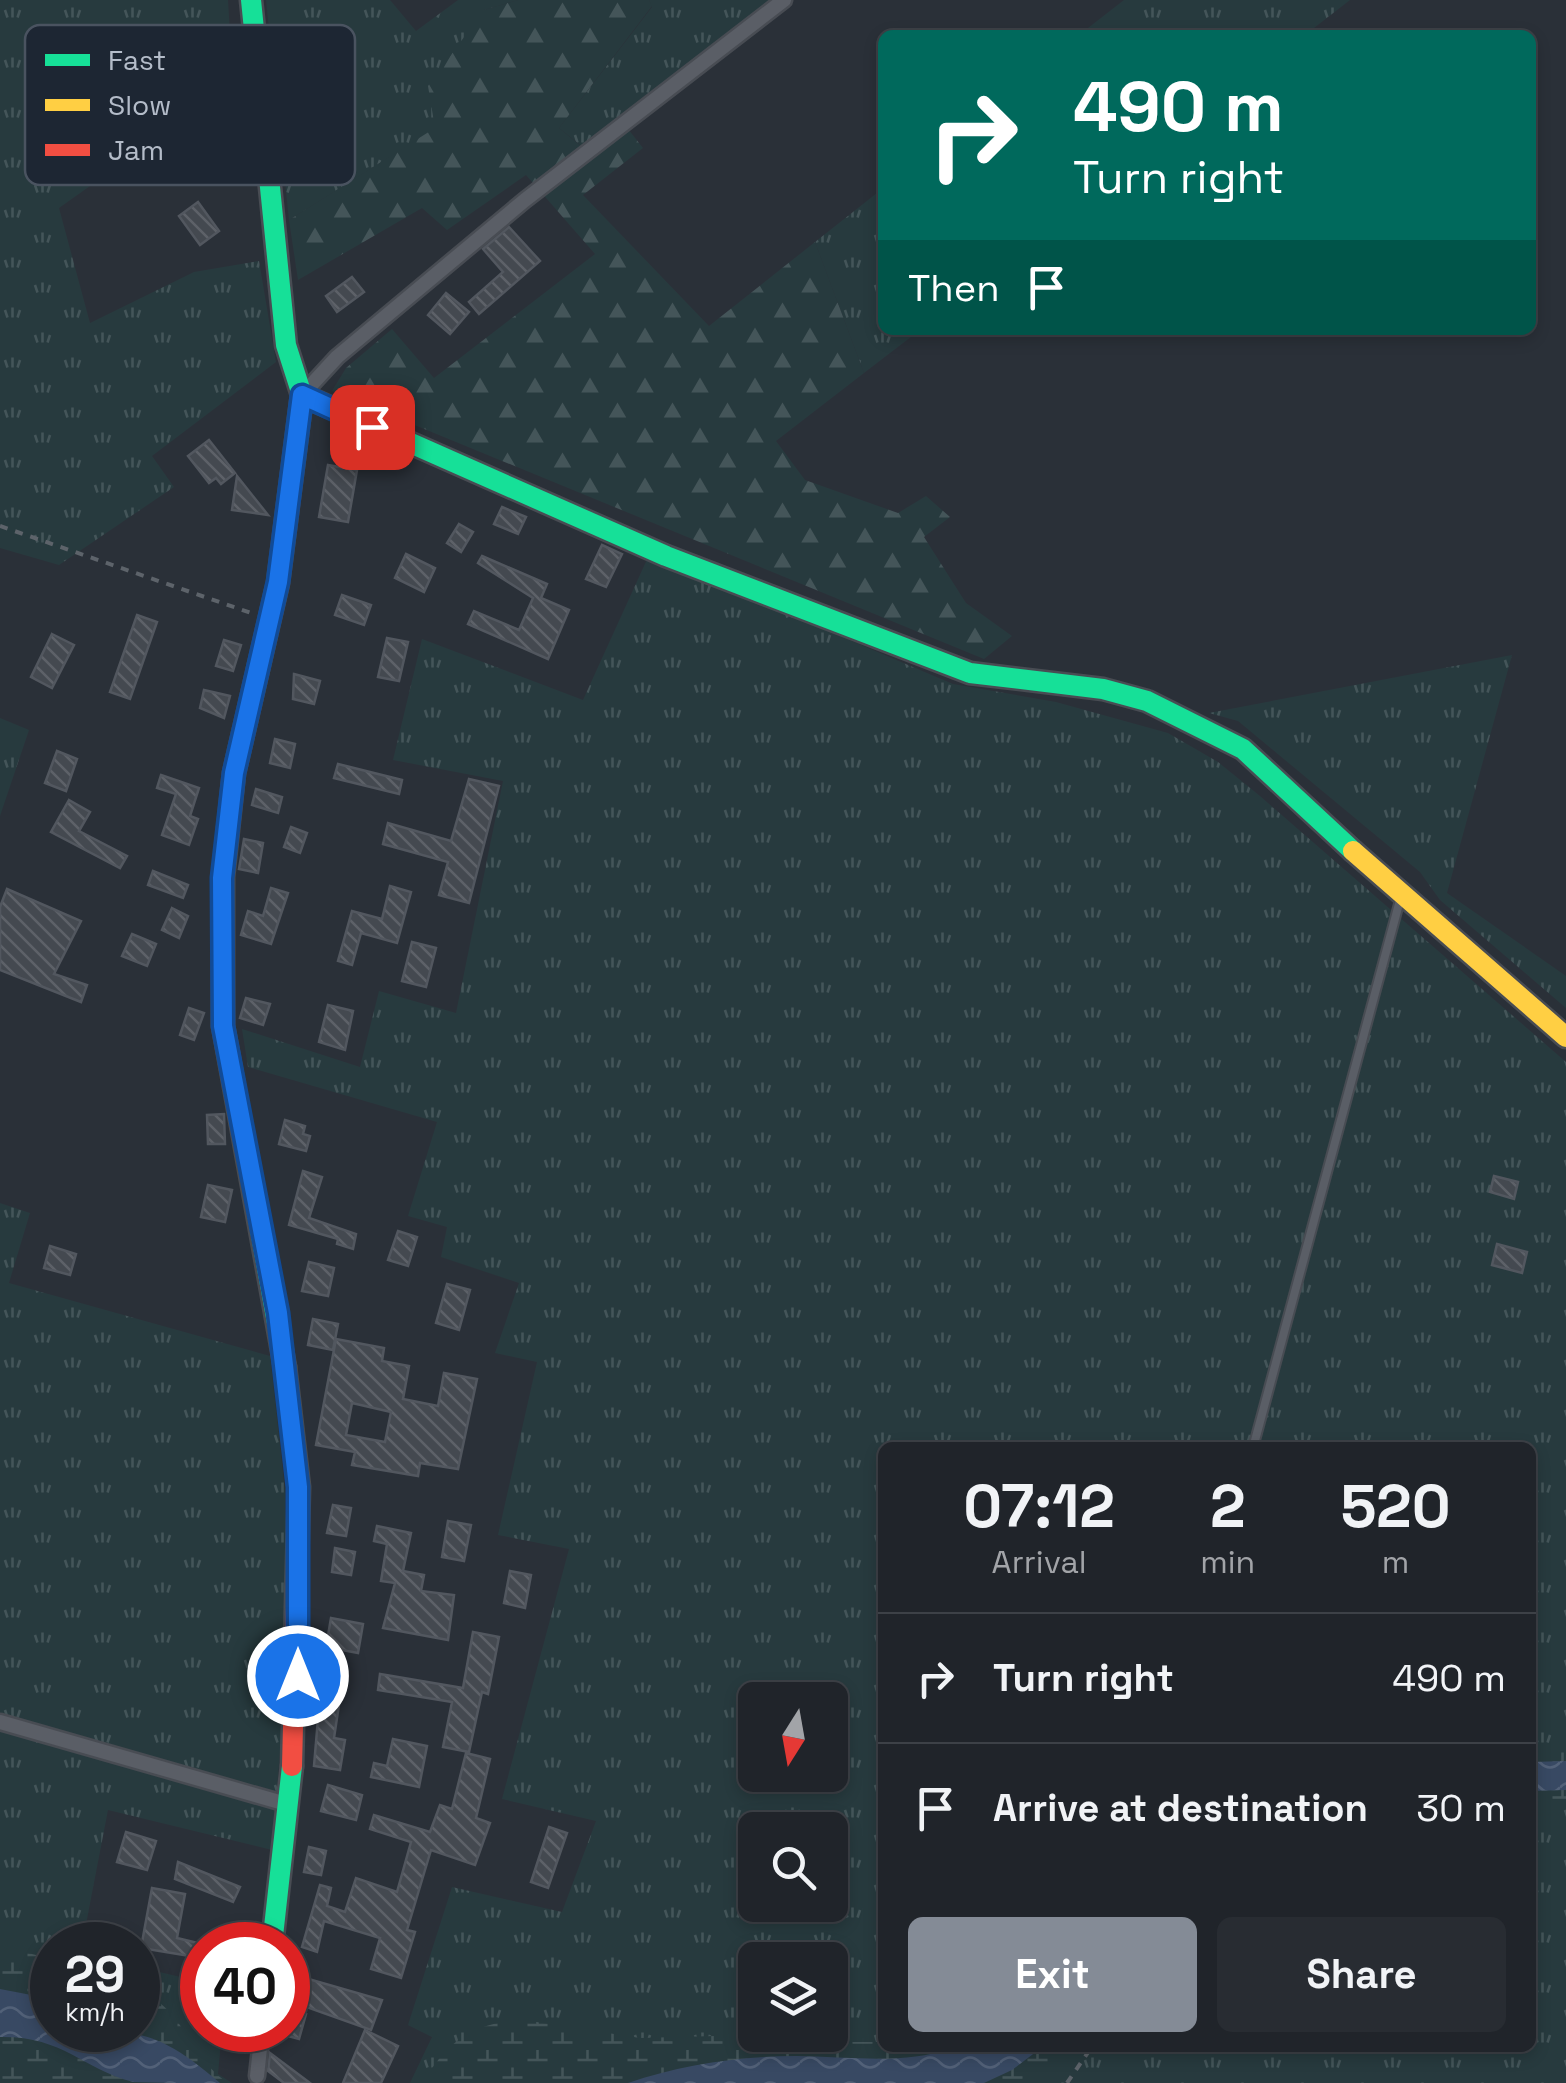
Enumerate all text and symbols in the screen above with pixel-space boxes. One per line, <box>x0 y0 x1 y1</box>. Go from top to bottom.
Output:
legend <box>25 25 355 185</box>
text: Fast <box>108 42 166 78</box>
text: 490 m <box>1073 62 1284 151</box>
icon: right <box>908 70 1038 200</box>
text: Slow <box>108 87 171 123</box>
text: Jam <box>108 132 164 168</box>
text: Turn right <box>1073 149 1284 206</box>
icon: arrive <box>1019 260 1074 315</box>
text: Then <box>908 264 999 312</box>
pin <box>330 385 415 470</box>
icon: arrive <box>345 400 400 455</box>
text: 07:12 <box>963 1468 1115 1545</box>
text: 2 <box>1210 1468 1246 1545</box>
text: 520 <box>1341 1468 1451 1545</box>
text: Arrival <box>992 1542 1087 1582</box>
text: min <box>1200 1542 1255 1582</box>
text: m <box>1382 1542 1409 1582</box>
position arrow <box>246 1624 350 1728</box>
icon: right <box>908 1651 963 1706</box>
text: Turn right <box>993 1654 1174 1702</box>
text: 490 m <box>1392 1654 1506 1702</box>
north arrow <box>738 1682 848 1792</box>
map controls <box>738 1682 848 2052</box>
icon: arrive <box>908 1781 963 1836</box>
text: Arrive at destination <box>993 1784 1368 1832</box>
text: 30 m <box>1416 1784 1506 1832</box>
button: search <box>738 1812 848 1922</box>
button: Exit <box>908 1917 1197 2032</box>
button: Share <box>1217 1917 1506 2032</box>
speed limit sign: 40 <box>180 1922 310 2052</box>
button: layers <box>738 1942 848 2052</box>
text: 29 <box>65 1943 125 2007</box>
text: km/h <box>65 1996 125 2028</box>

